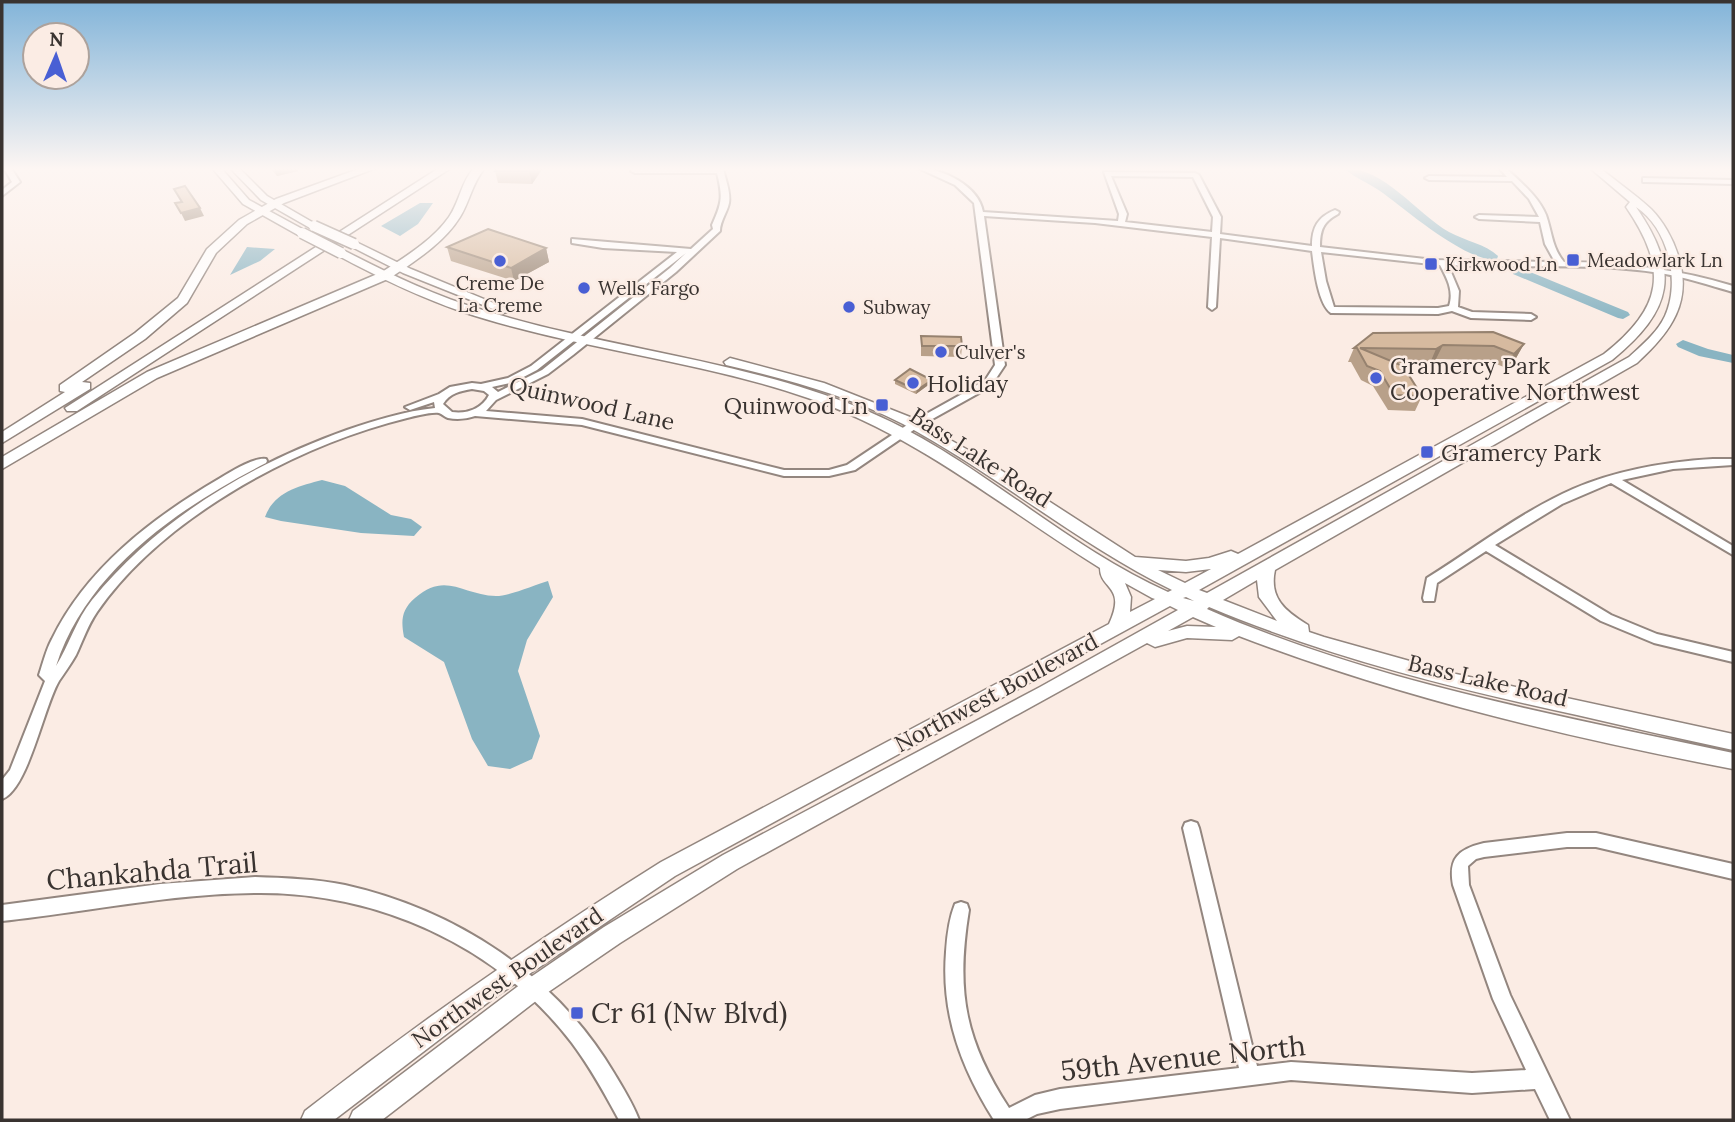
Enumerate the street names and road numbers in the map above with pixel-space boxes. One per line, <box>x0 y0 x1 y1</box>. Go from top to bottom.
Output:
street label: Quinwood Lane <box>506 370 678 436</box>
street label: Bass Lake Road <box>905 400 1058 514</box>
street label: Northwest Boulevard <box>889 626 1103 758</box>
street label: Bass Lake Road <box>1405 648 1571 713</box>
street label: Chankahda Trail <box>45 844 259 898</box>
street label: Northwest Boulevard <box>406 900 608 1054</box>
street label: 59th Avenue North <box>1059 1027 1307 1089</box>

